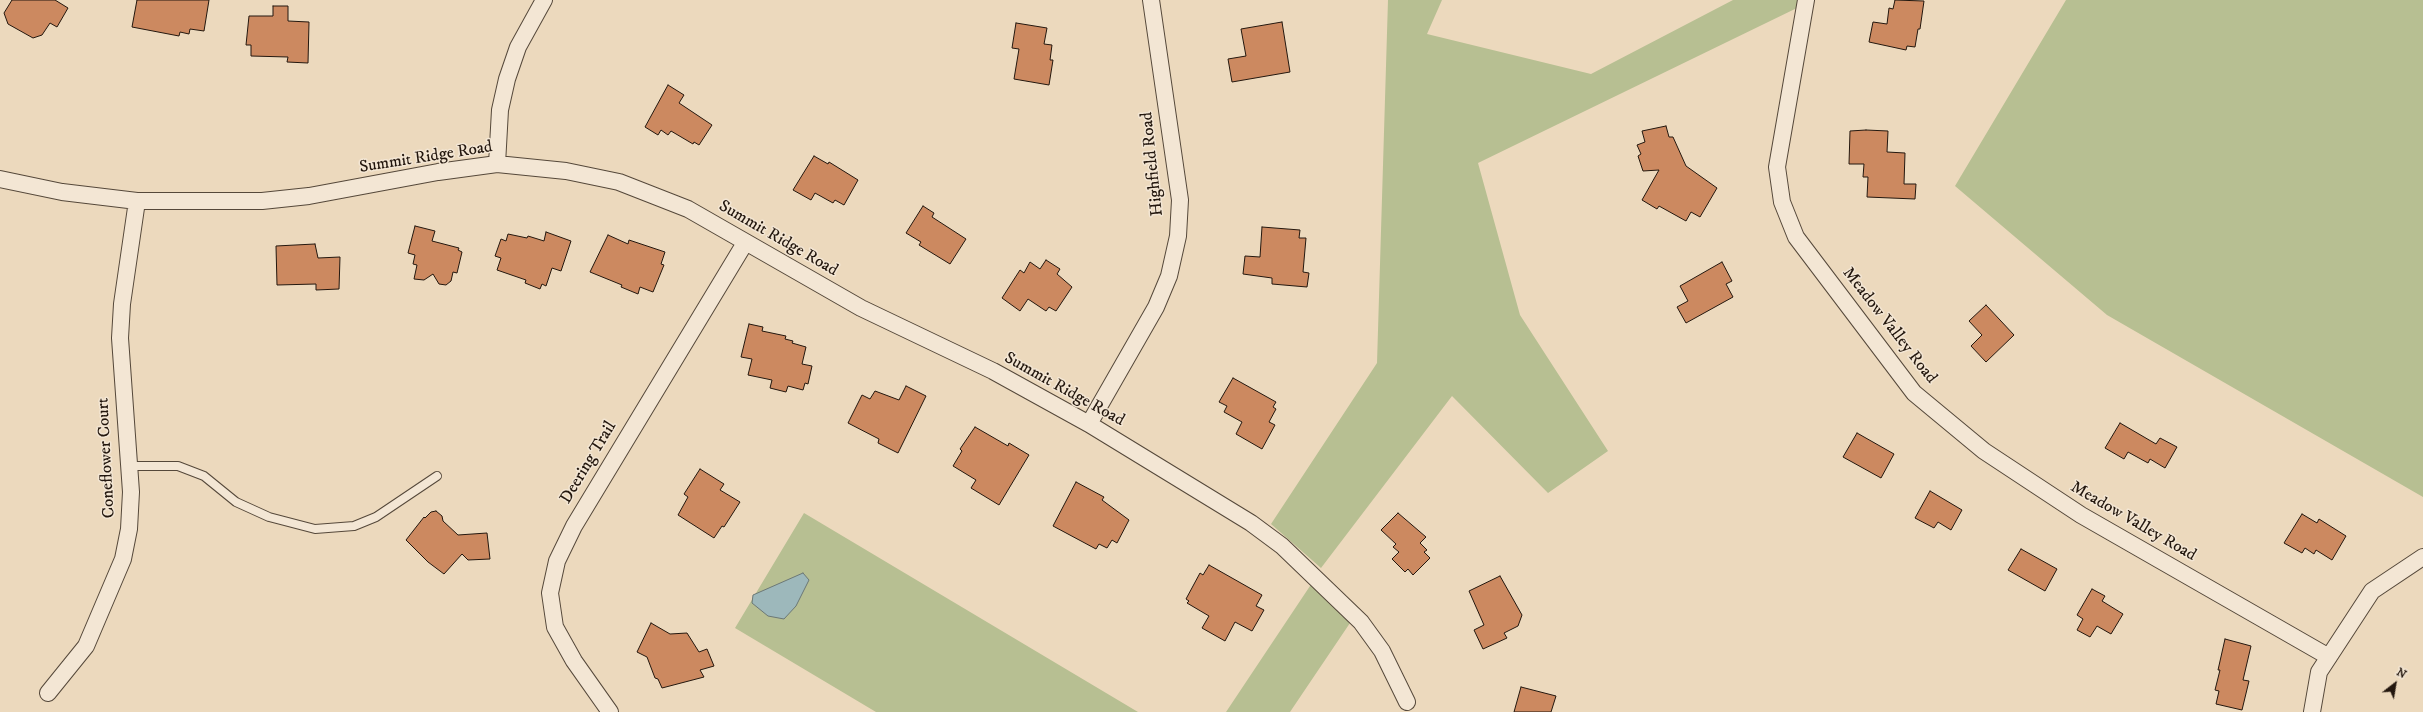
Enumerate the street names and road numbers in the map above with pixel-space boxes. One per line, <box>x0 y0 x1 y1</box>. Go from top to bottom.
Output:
street label: Highfield Road <box>1137 111 1169 217</box>
street label: Summit Ridge Road <box>358 137 494 179</box>
street label: Summit Ridge Road <box>715 197 841 281</box>
street label: Meadow Valley Road <box>1837 264 1941 388</box>
street label: Summit Ridge Road <box>1000 348 1128 432</box>
street label: Coneflower Court <box>94 397 120 519</box>
street label: Deering Trail <box>556 418 622 508</box>
street label: Meadow Valley Road <box>2066 478 2200 566</box>

